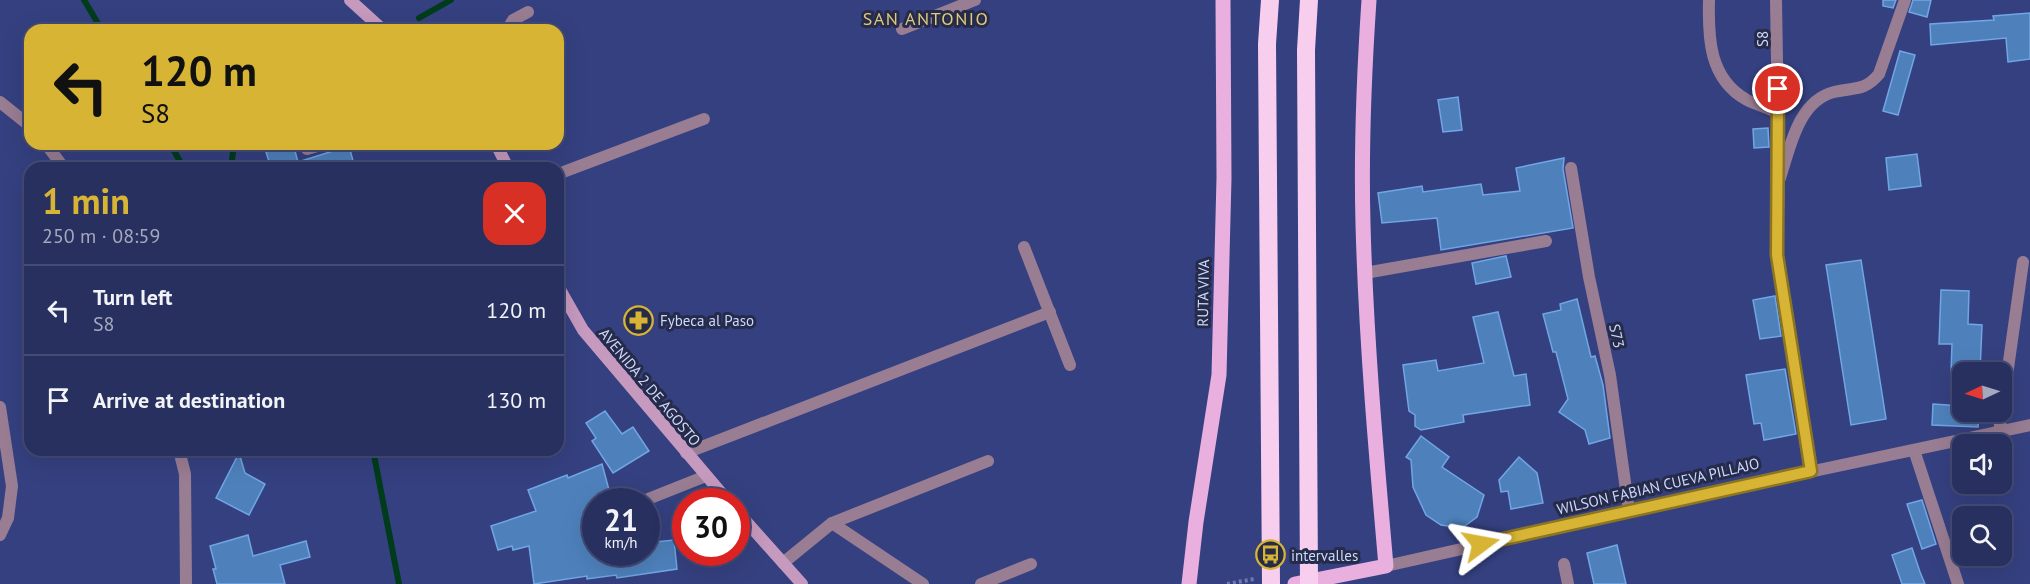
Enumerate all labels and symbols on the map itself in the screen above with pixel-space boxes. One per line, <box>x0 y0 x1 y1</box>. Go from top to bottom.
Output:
district label: SAN ANTONIO <box>863 7 989 30</box>
street label: S8 <box>1753 31 1772 47</box>
pin <box>1752 63 1803 114</box>
street label: RUTA VIVA <box>1193 259 1213 327</box>
pharmacy icon: Fybeca al Paso <box>623 304 655 336</box>
place label: Fybeca al Paso <box>660 311 754 330</box>
street label: S73 <box>1605 322 1629 350</box>
street label: AVENIDA 2 DE AGOSTO <box>595 324 705 450</box>
north arrow <box>1952 362 2012 422</box>
street label: WILSON FABIAN CUEVA PILLAJO <box>1555 453 1761 519</box>
speed limit sign: 30 <box>672 488 750 566</box>
position arrow <box>1449 512 1513 576</box>
bus stop icon: intervalles <box>1254 539 1286 571</box>
place label: intervalles <box>1291 546 1358 565</box>

